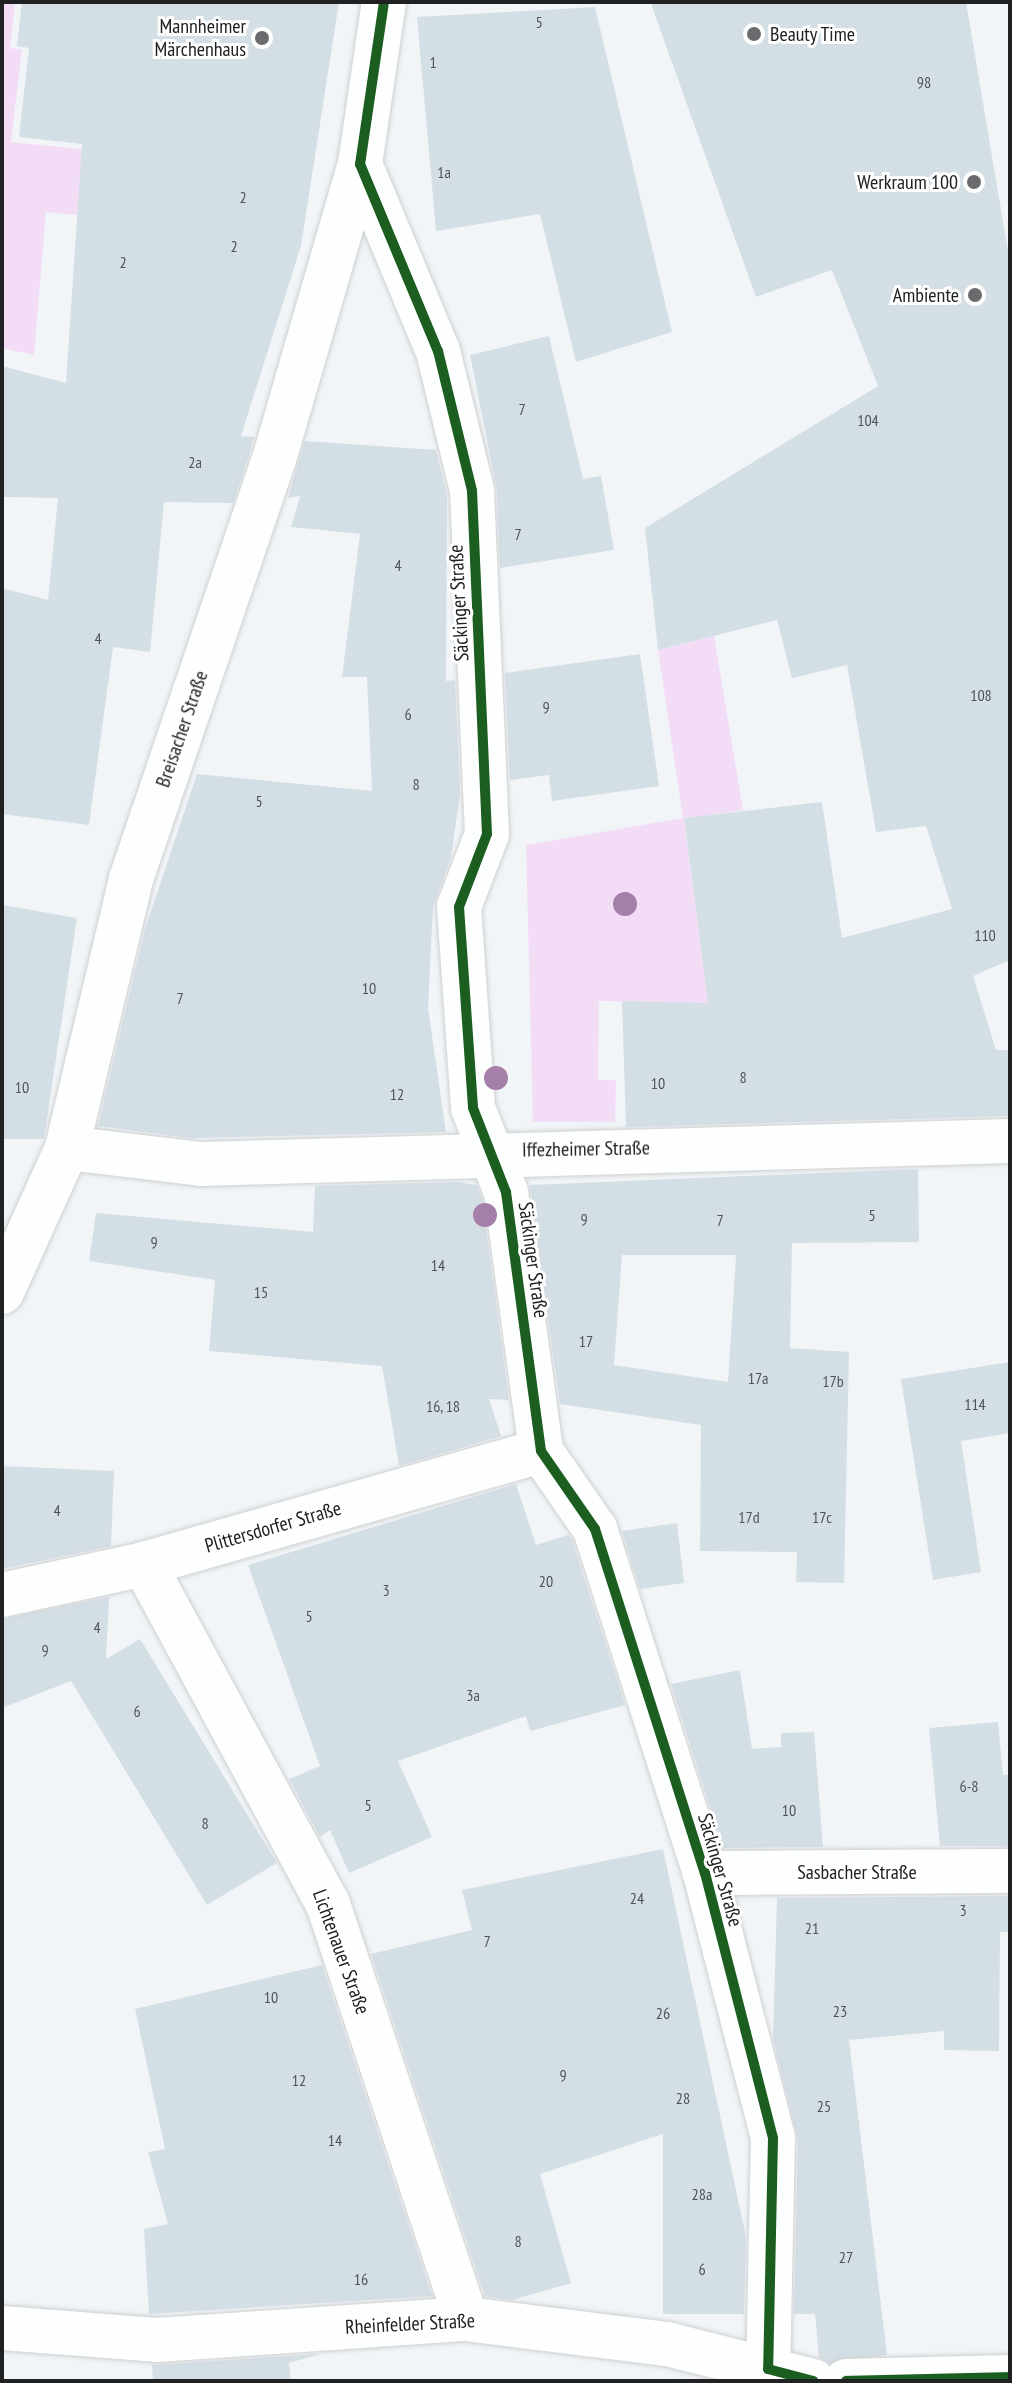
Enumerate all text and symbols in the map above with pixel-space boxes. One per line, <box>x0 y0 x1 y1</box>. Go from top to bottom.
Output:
house number: 5 <box>535 12 543 32</box>
place label: Mannheimer Märchenhaus <box>155 14 246 61</box>
place label: Beauty Time <box>770 22 856 46</box>
marker: Beauty Time <box>745 25 763 43</box>
marker: Mannheimer Märchenhaus <box>253 29 271 47</box>
house number: 1 <box>429 52 437 72</box>
house number: 98 <box>917 72 931 92</box>
house number: 1a <box>437 162 451 182</box>
place label: Werkraum 100 <box>857 170 958 194</box>
marker: Werkraum 100 <box>965 173 983 191</box>
house number: 2 <box>239 187 247 207</box>
house number: 2 <box>230 236 238 256</box>
house number: 2 <box>119 252 127 272</box>
place label: Ambiente <box>893 283 959 307</box>
marker: Ambiente <box>966 286 984 304</box>
house number: 7 <box>518 399 526 419</box>
house number: 104 <box>857 410 879 430</box>
house number: 2a <box>188 452 202 472</box>
house number: 7 <box>514 524 522 544</box>
street label: Säckinger Straße <box>444 544 474 662</box>
house number: 4 <box>394 555 402 575</box>
house number: 4 <box>94 628 102 648</box>
street label: Breisacher Straße <box>151 668 213 790</box>
house number: 108 <box>970 685 992 705</box>
house number: 9 <box>542 697 550 717</box>
house number: 6 <box>404 704 412 724</box>
house number: 8 <box>412 774 420 794</box>
house number: 5 <box>255 791 263 811</box>
house number: 110 <box>974 925 996 945</box>
house number: 10 <box>362 978 376 998</box>
house number: 7 <box>176 988 184 1008</box>
house number: 8 <box>739 1067 747 1087</box>
house number: 10 <box>651 1073 665 1093</box>
house number: 10 <box>15 1077 29 1097</box>
house number: 12 <box>390 1084 404 1104</box>
street label: Iffezheimer Straße <box>522 1136 650 1162</box>
street label: Säckinger Straße <box>513 1201 553 1319</box>
house number: 5 <box>868 1205 876 1225</box>
house number: 9 <box>580 1209 588 1229</box>
house number: 7 <box>716 1210 724 1230</box>
house number: 9 <box>150 1232 158 1252</box>
house number: 14 <box>431 1255 445 1275</box>
house number: 15 <box>254 1282 268 1302</box>
house number: 17 <box>579 1331 593 1351</box>
house number: 17a <box>748 1368 768 1388</box>
house number: 17b <box>822 1371 844 1391</box>
house number: 114 <box>964 1394 986 1414</box>
house number: 16, 18 <box>425 1396 461 1416</box>
street label: Plittersdorfer Straße <box>202 1496 344 1558</box>
house number: 4 <box>53 1500 61 1520</box>
house number: 17d <box>738 1507 760 1527</box>
house number: 17c <box>812 1507 832 1527</box>
house number: 20 <box>539 1571 553 1591</box>
house number: 3 <box>382 1580 390 1600</box>
house number: 5 <box>305 1606 313 1626</box>
house number: 4 <box>93 1617 101 1637</box>
house number: 9 <box>41 1640 49 1660</box>
house number: 3a <box>466 1685 480 1705</box>
house number: 6 <box>133 1701 141 1721</box>
house number: 6-8 <box>959 1776 979 1796</box>
house number: 5 <box>364 1795 372 1815</box>
house number: 10 <box>782 1800 796 1820</box>
street label: Säckinger Straße <box>692 1811 748 1929</box>
house number: 8 <box>201 1813 209 1833</box>
street label: Sasbacher Straße <box>797 1860 917 1884</box>
street label: Lichtenauer Straße <box>307 1886 375 2018</box>
house number: 24 <box>630 1888 644 1908</box>
house number: 3 <box>959 1900 967 1920</box>
house number: 21 <box>805 1918 819 1938</box>
house number: 7 <box>483 1931 491 1951</box>
house number: 10 <box>264 1987 278 2007</box>
house number: 23 <box>833 2001 847 2021</box>
house number: 26 <box>656 2003 670 2023</box>
house number: 9 <box>559 2065 567 2085</box>
house number: 12 <box>292 2070 306 2090</box>
house number: 28 <box>676 2088 690 2108</box>
house number: 25 <box>817 2096 831 2116</box>
house number: 14 <box>328 2130 342 2150</box>
house number: 28a <box>692 2184 712 2204</box>
house number: 8 <box>514 2231 522 2251</box>
house number: 27 <box>839 2247 853 2267</box>
house number: 6 <box>698 2259 706 2279</box>
house number: 16 <box>354 2269 368 2289</box>
street label: Rheinfelder Straße <box>345 2309 475 2339</box>

